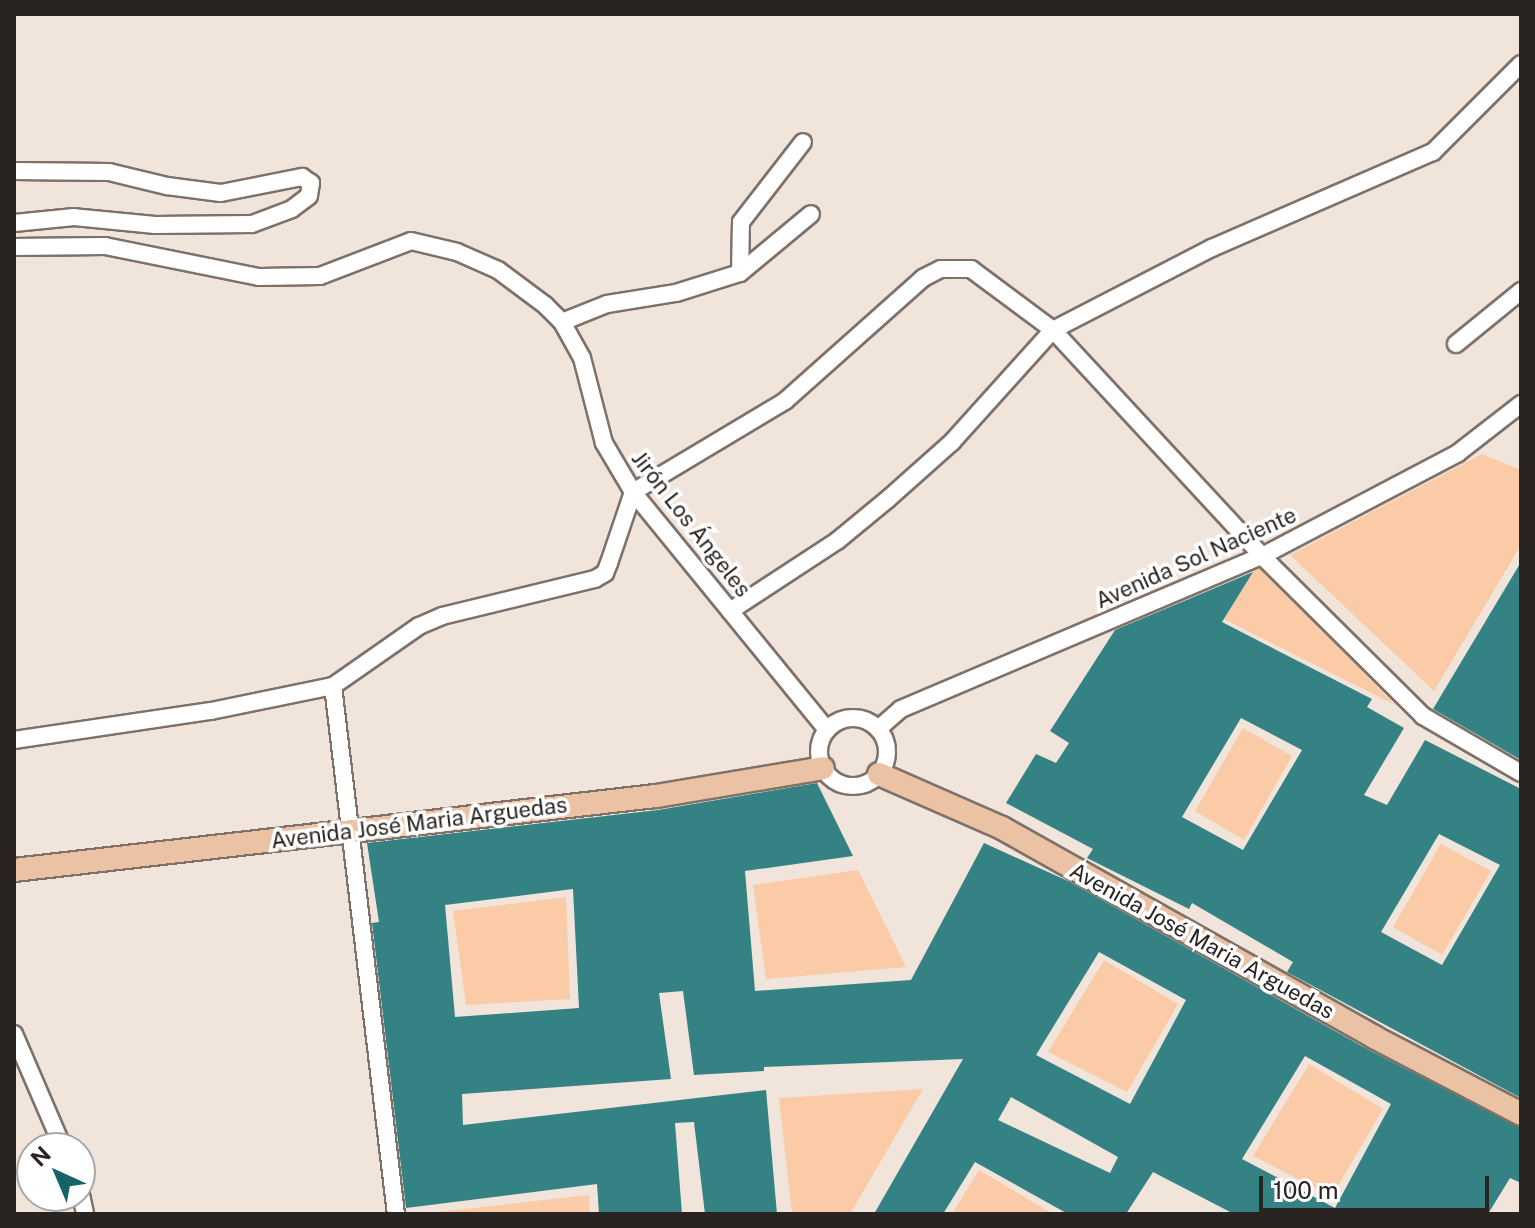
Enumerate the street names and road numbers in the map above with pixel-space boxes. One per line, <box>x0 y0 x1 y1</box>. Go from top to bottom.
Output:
street label: Jirón Los Ángeles <box>626 446 756 602</box>
street label: Avenida Sol Naciente <box>1092 502 1300 614</box>
street label: Avenida José Maria Arguedas <box>269 792 569 854</box>
street label: Avenida José Maria Arguedas <box>1065 857 1339 1025</box>

